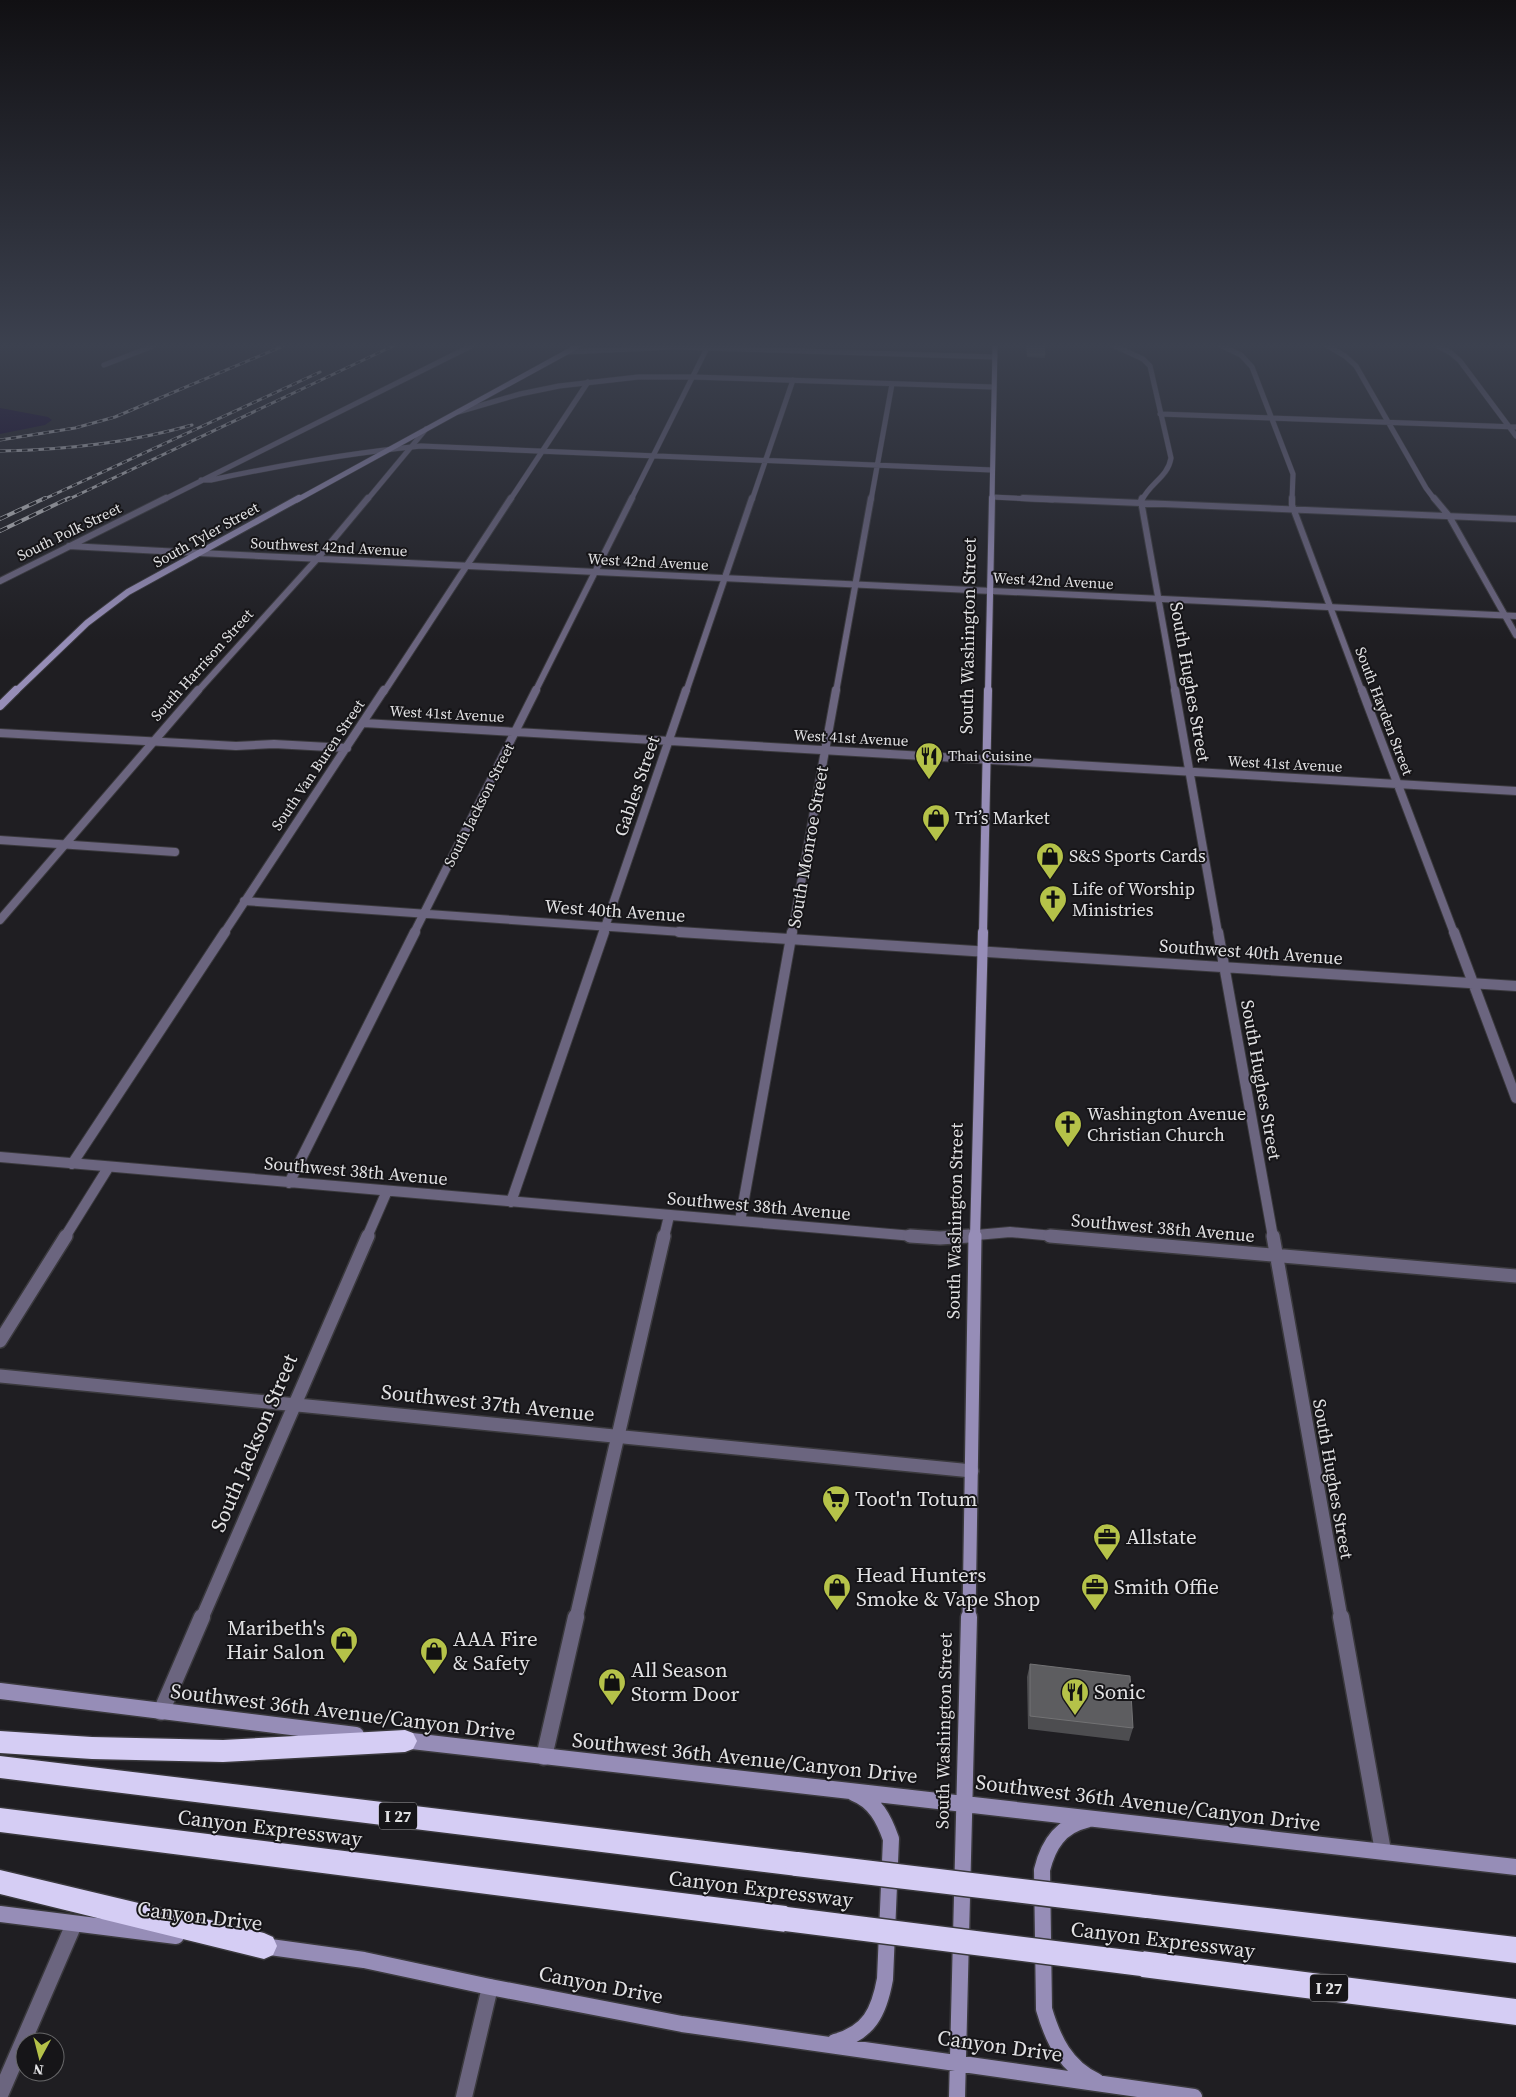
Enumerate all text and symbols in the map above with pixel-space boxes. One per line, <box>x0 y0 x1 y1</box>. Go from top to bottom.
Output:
street label: South Polk Street <box>13 497 124 566</box>
street label: South Tyler Street <box>149 497 263 572</box>
street label: Southwest 42nd Avenue <box>250 532 408 561</box>
street label: South Washington Street <box>953 537 982 734</box>
street label: West 42nd Avenue <box>587 548 709 575</box>
street label: West 42nd Avenue <box>992 567 1114 594</box>
street label: South Hughes Street <box>1164 600 1217 764</box>
street label: South Harrison Street <box>146 604 258 725</box>
street label: South Hayden Street <box>1350 644 1419 778</box>
street label: South Van Buren Street <box>266 695 369 834</box>
street label: West 41st Avenue <box>389 700 505 727</box>
street label: West 41st Avenue <box>793 724 909 751</box>
street label: Gables Street <box>608 732 665 839</box>
street label: South Jackson Street <box>438 739 519 870</box>
restaurant icon: Thai Cuisine <box>914 741 944 780</box>
place label: Thai Cuisine <box>948 745 1032 766</box>
street label: West 41st Avenue <box>1227 750 1343 777</box>
street label: South Monroe Street <box>781 764 834 930</box>
shop icon: Tri’s Market <box>921 803 951 842</box>
place label: Tri’s Market <box>955 805 1050 830</box>
shop icon: S&S Sports Cards <box>1035 841 1065 880</box>
place label: S&S Sports Cards <box>1069 843 1206 868</box>
place label: Life of Worship Ministries <box>1072 876 1195 922</box>
church icon: Life of Worship Ministries <box>1038 884 1068 923</box>
street label: West 40th Avenue <box>544 893 686 928</box>
street label: Southwest 40th Avenue <box>1158 933 1344 970</box>
street label: South Hughes Street <box>1235 998 1288 1162</box>
place label: Washington Avenue Christian Church <box>1087 1101 1246 1147</box>
church icon: Washington Avenue Christian Church <box>1053 1109 1083 1148</box>
street label: South Washington Street <box>940 1122 969 1319</box>
street label: Southwest 38th Avenue <box>263 1150 449 1191</box>
street label: Southwest 38th Avenue <box>666 1185 852 1226</box>
street label: Southwest 38th Avenue <box>1070 1207 1256 1248</box>
street label: South Jackson Street <box>203 1349 304 1536</box>
street label: Southwest 37th Avenue <box>380 1377 596 1428</box>
street label: South Hughes Street <box>1307 1397 1360 1561</box>
supermarket icon: Toot'n Totum <box>821 1484 851 1523</box>
place label: Toot'n Totum <box>855 1484 978 1513</box>
office icon: Allstate <box>1092 1522 1122 1561</box>
place label: Allstate <box>1126 1522 1197 1551</box>
place label: Head Hunters Smoke & Vape Shop <box>856 1560 1040 1613</box>
shop icon: Head Hunters Smoke & Vape Shop <box>822 1572 852 1611</box>
office icon: Smith Offie <box>1080 1572 1110 1611</box>
place label: Smith Offie <box>1114 1572 1219 1601</box>
place label: Maribeth's Hair Salon <box>226 1613 325 1666</box>
place label: AAA Fire & Safety <box>453 1624 538 1677</box>
shop icon: Maribeth's Hair Salon <box>329 1625 359 1664</box>
street label: South Washington Street <box>929 1632 958 1829</box>
shop icon: AAA Fire & Safety <box>419 1636 449 1675</box>
place label: All Season Storm Door <box>631 1655 740 1708</box>
shop icon: All Season Storm Door <box>597 1667 627 1706</box>
street label: Southwest 36th Avenue/Canyon Drive <box>169 1676 517 1747</box>
restaurant icon: Sonic <box>1060 1677 1090 1716</box>
place label: Sonic <box>1094 1677 1146 1706</box>
street label: Southwest 36th Avenue/Canyon Drive <box>571 1725 919 1790</box>
street label: Southwest 36th Avenue/Canyon Drive <box>974 1767 1322 1838</box>
street label: Canyon Expressway <box>176 1802 364 1853</box>
road number: I 27 <box>379 1802 417 1830</box>
street label: Canyon Expressway <box>667 1863 855 1914</box>
street label: Canyon Drive <box>136 1893 264 1938</box>
street label: Canyon Expressway <box>1069 1914 1257 1965</box>
street label: Canyon Drive <box>536 1958 666 2011</box>
road number: I 27 <box>1310 1975 1348 2002</box>
street label: Canyon Drive <box>936 2022 1064 2069</box>
north arrow <box>15 2032 65 2082</box>
text: N <box>32 2059 45 2080</box>

